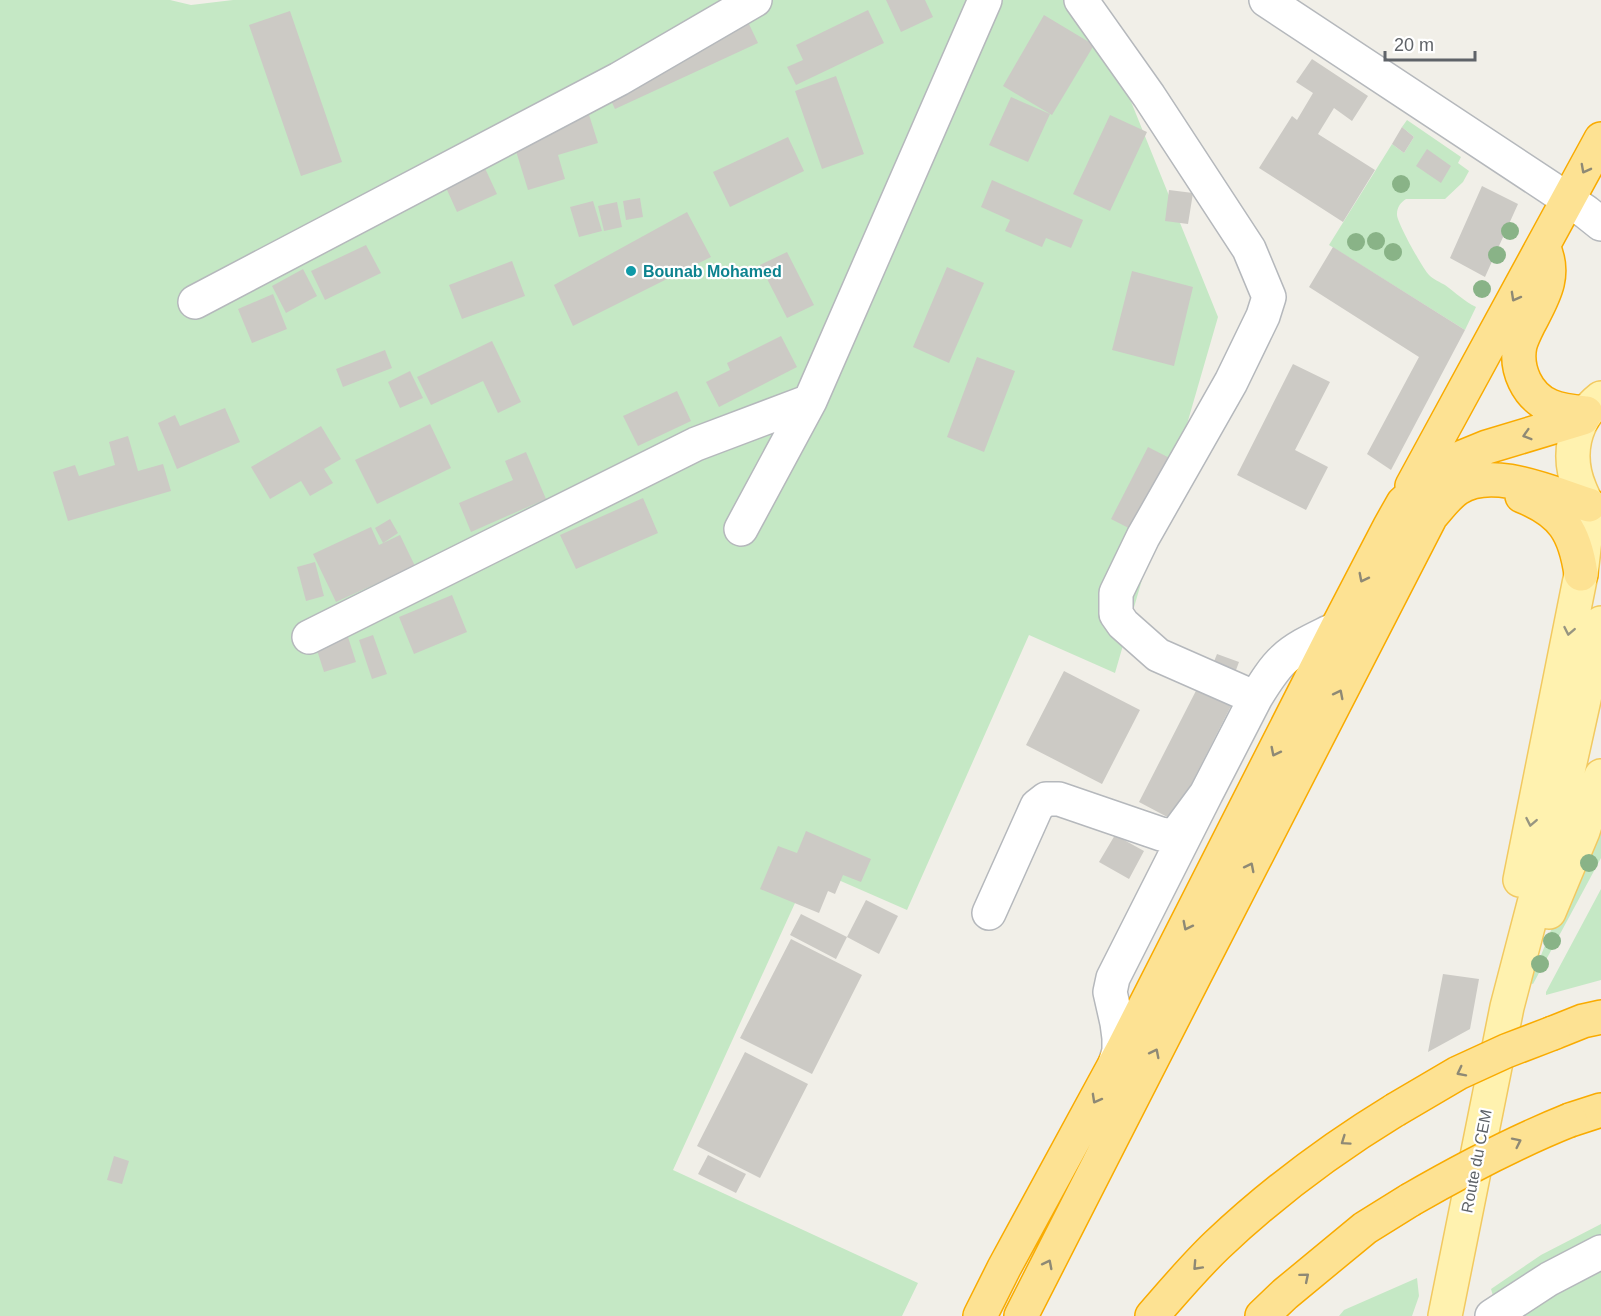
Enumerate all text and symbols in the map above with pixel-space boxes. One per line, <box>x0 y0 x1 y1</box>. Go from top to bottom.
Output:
scale bar <box>1385 24 1475 62</box>
text: 20 m <box>1394 35 1434 55</box>
one-way arrow <box>1581 163 1592 174</box>
place label: Bounab Mohamed <box>643 263 782 280</box>
marker: Bounab Mohamed <box>624 264 638 278</box>
one-way arrow <box>1511 291 1522 301</box>
one-way arrow <box>1522 428 1533 440</box>
one-way arrow <box>1359 572 1370 582</box>
one-way arrow <box>1563 626 1576 636</box>
one-way arrow <box>1332 689 1343 700</box>
one-way arrow <box>1270 745 1282 756</box>
one-way arrow <box>1525 817 1538 827</box>
one-way arrow <box>1243 863 1254 873</box>
one-way arrow <box>1182 919 1194 930</box>
one-way arrow <box>1148 1048 1160 1059</box>
one-way arrow <box>1457 1065 1467 1076</box>
one-way arrow <box>1092 1092 1103 1103</box>
street label: Route du CEM <box>1458 1108 1495 1214</box>
one-way arrow <box>1341 1134 1352 1145</box>
one-way arrow <box>1511 1138 1522 1150</box>
one-way arrow <box>1041 1259 1052 1270</box>
one-way arrow <box>1193 1259 1204 1270</box>
one-way arrow <box>1298 1273 1309 1284</box>

